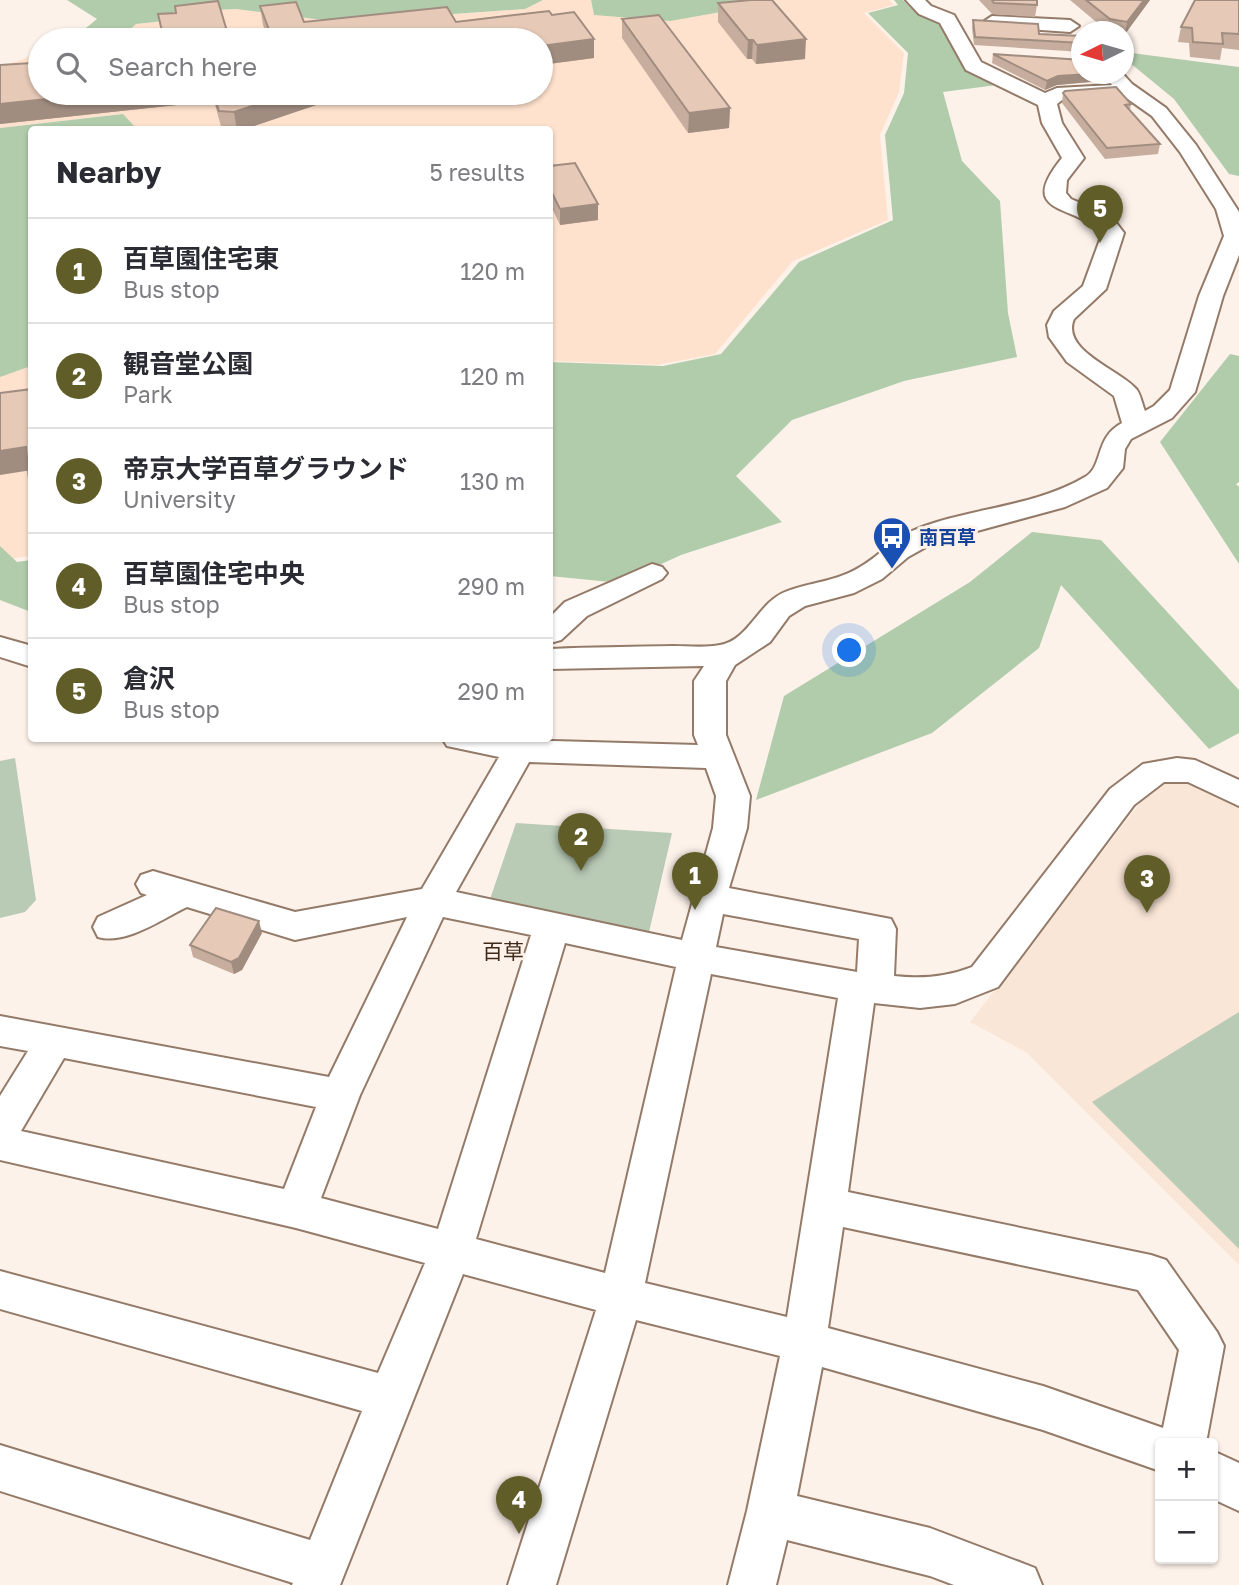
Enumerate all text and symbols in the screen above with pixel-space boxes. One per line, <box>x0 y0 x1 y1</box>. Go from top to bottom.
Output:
north arrow <box>1071 21 1134 84</box>
search box <box>28 28 553 105</box>
icon: search <box>52 48 90 86</box>
text: Search here <box>108 51 257 82</box>
text: Nearby <box>56 154 161 190</box>
text: 5 results <box>429 158 525 186</box>
pin: 5 <box>1077 185 1123 243</box>
text: 百草園住宅東 <box>123 243 279 274</box>
text: 1 <box>73 257 85 285</box>
text: 120 m <box>460 257 525 285</box>
text: Bus stop <box>123 275 220 303</box>
text: 観音堂公園 <box>123 348 253 379</box>
text: 2 <box>72 362 86 390</box>
text: 120 m <box>460 362 525 390</box>
text: Park <box>123 380 173 408</box>
text: 帝京大学百草グラウンド <box>123 453 409 484</box>
text: 3 <box>72 467 86 495</box>
text: 130 m <box>460 467 525 495</box>
text: University <box>123 485 236 513</box>
bus stop icon: 南百草 <box>871 515 913 570</box>
place label: 南百草 <box>919 525 976 548</box>
text: 百草園住宅中央 <box>123 558 305 589</box>
text: 4 <box>72 572 86 600</box>
text: 290 m <box>457 572 525 600</box>
text: Bus stop <box>123 590 220 618</box>
your location <box>832 633 866 667</box>
text: 倉沢 <box>123 663 175 694</box>
text: 5 <box>72 677 86 705</box>
text: 290 m <box>457 677 525 705</box>
text: Bus stop <box>123 695 220 723</box>
pin: 2 <box>558 813 604 871</box>
pin: 1 <box>672 852 718 910</box>
pin: 3 <box>1124 855 1170 913</box>
district label: 百草 <box>482 938 524 964</box>
map controls <box>1155 1438 1218 1564</box>
button: + <box>1155 1438 1218 1501</box>
pin: 4 <box>496 1476 542 1534</box>
button: − <box>1155 1501 1218 1564</box>

